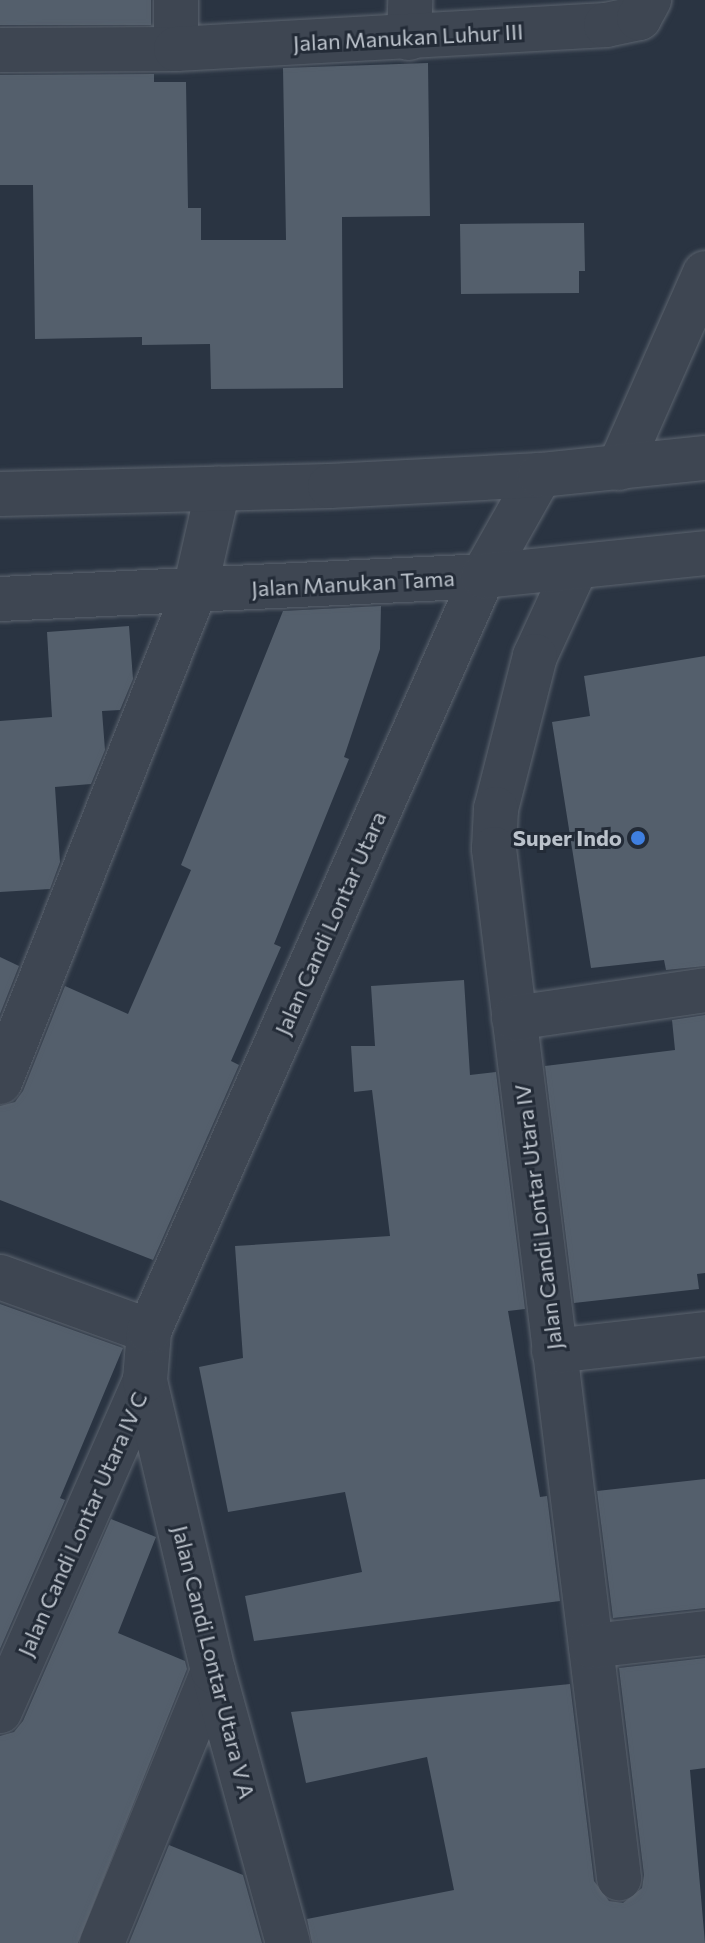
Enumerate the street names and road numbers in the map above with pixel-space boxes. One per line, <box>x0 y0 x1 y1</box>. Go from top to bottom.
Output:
street label: Jalan Manukan Luhur III <box>292 18 524 56</box>
street label: Jalan Manukan Tama <box>251 564 455 602</box>
street label: Jalan Candi Lontar Utara <box>269 807 391 1039</box>
street label: Jalan Candi Lontar Utara IV <box>509 1083 567 1351</box>
street label: Jalan Candi Lontar Utara IV C <box>12 1388 152 1660</box>
street label: Jalan Candi Lontar Utara V A <box>167 1523 261 1801</box>

